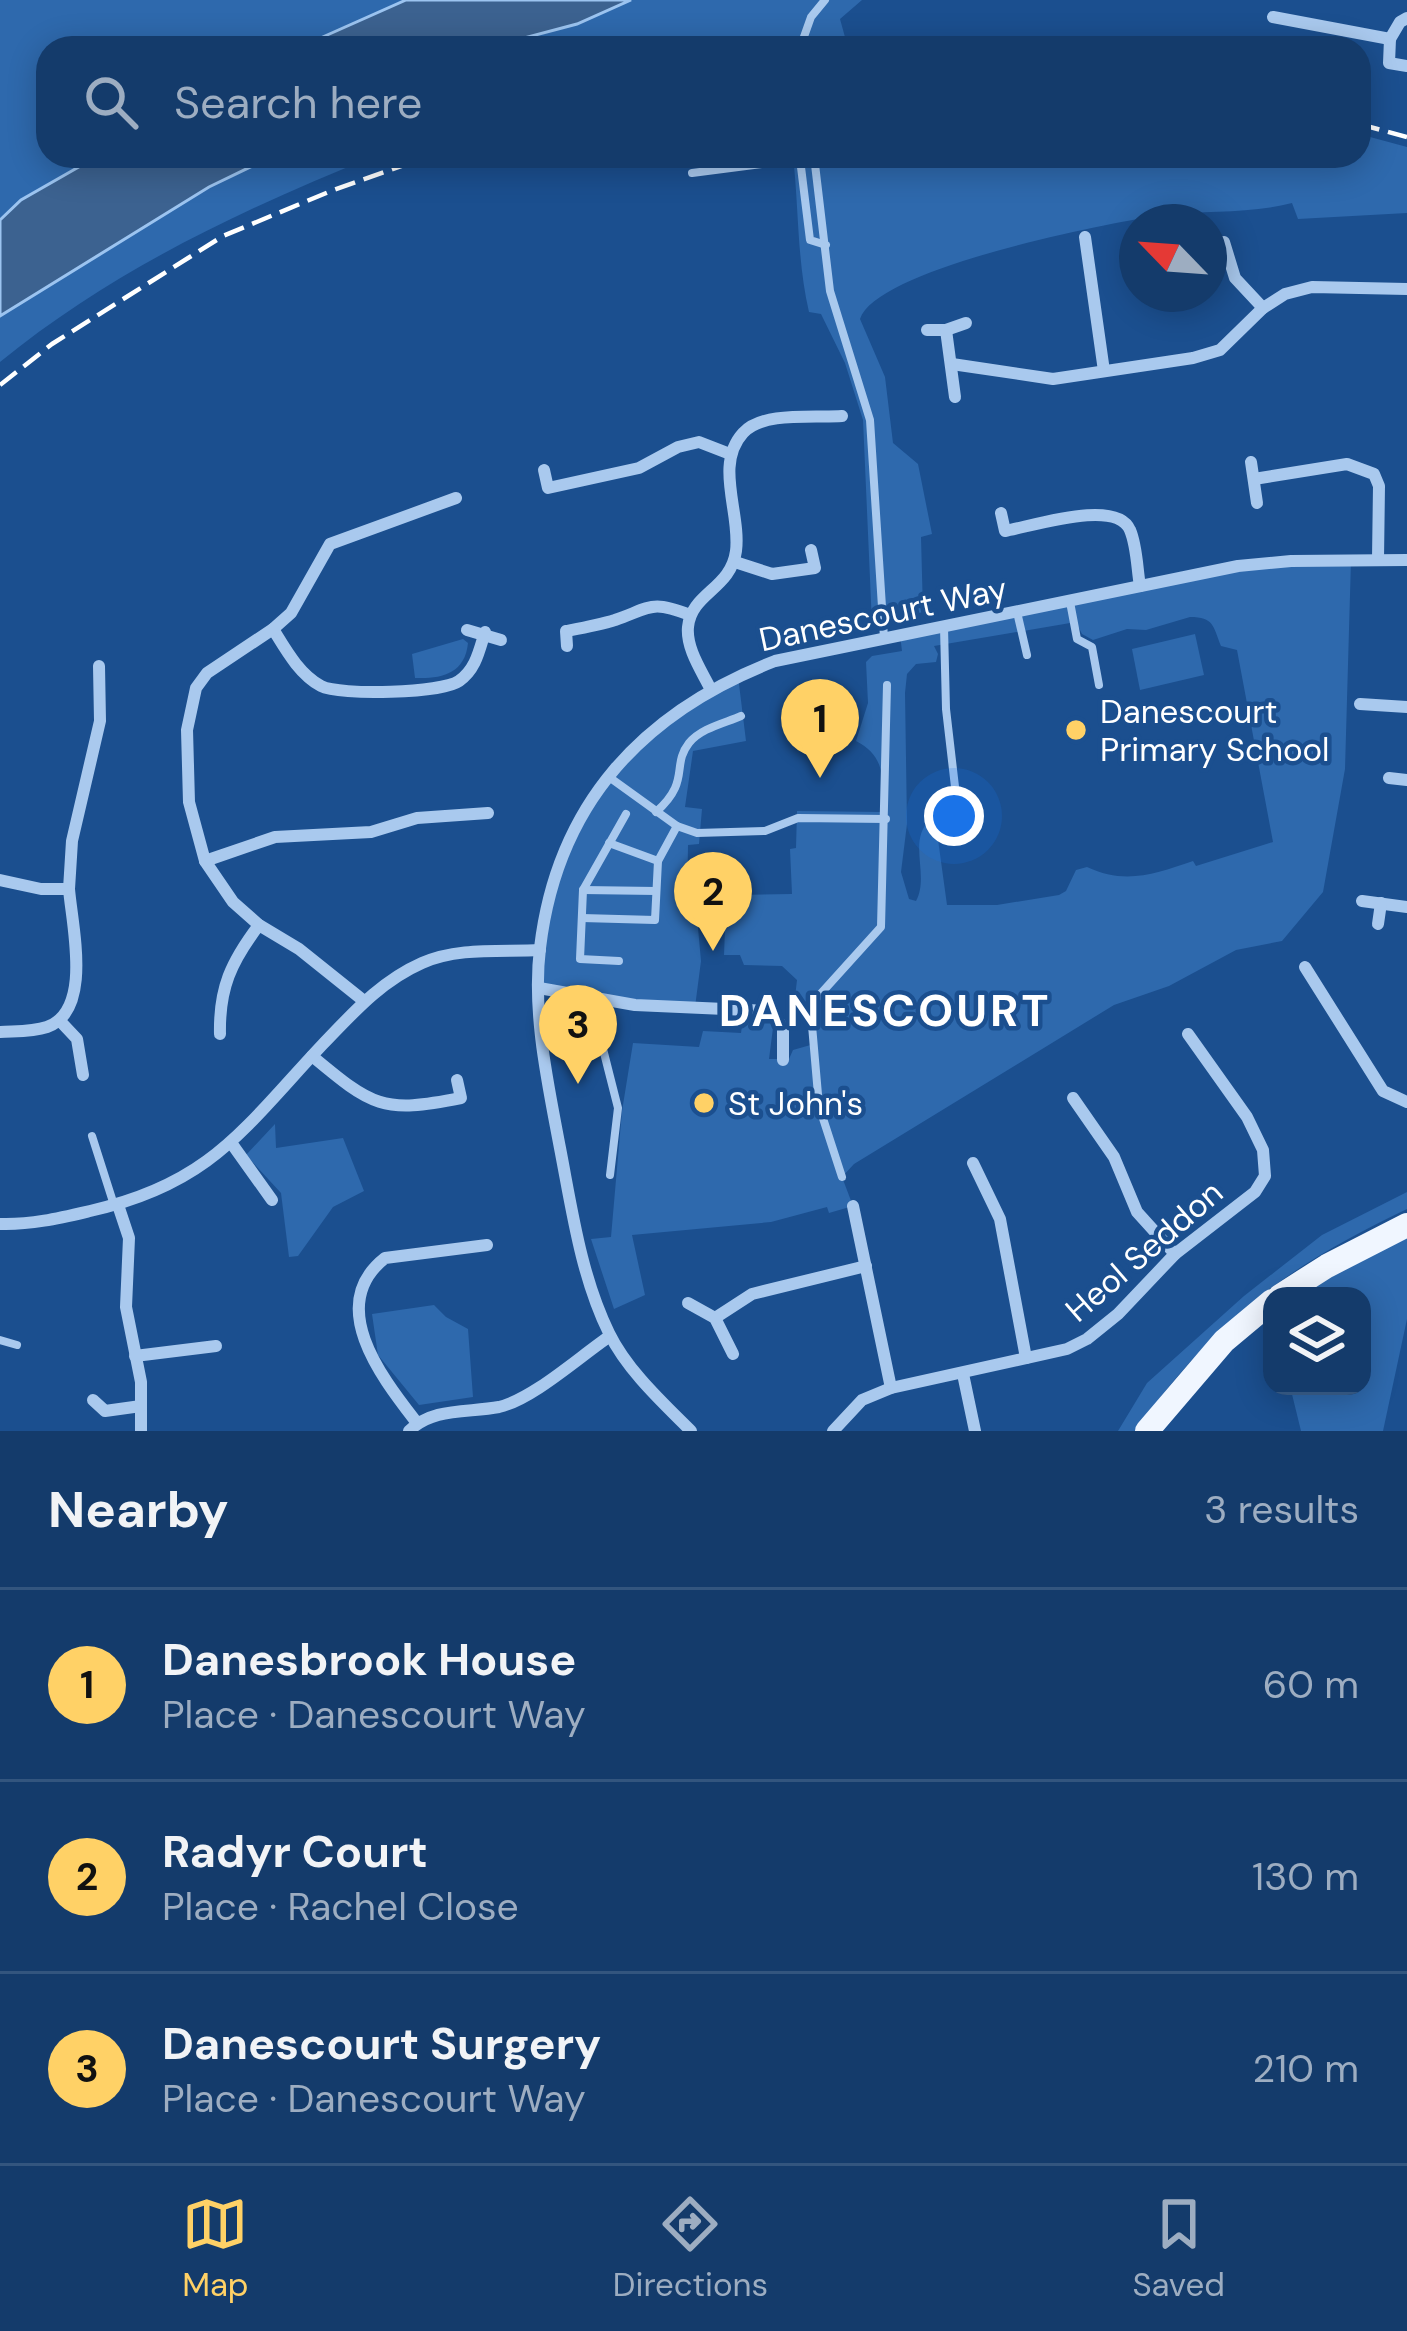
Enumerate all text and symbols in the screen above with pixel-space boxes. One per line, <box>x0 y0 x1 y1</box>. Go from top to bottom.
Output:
search box <box>36 36 1371 168</box>
icon: search <box>78 69 144 135</box>
text: Search here <box>174 73 422 132</box>
north arrow <box>1119 204 1227 312</box>
street label: Danescourt Way <box>755 567 1011 661</box>
pin: 1 <box>781 679 859 778</box>
place label: Danescourt Primary School <box>1100 690 1329 771</box>
marker: Danescourt Primary School <box>1063 717 1089 743</box>
your location <box>924 786 984 846</box>
pin: 2 <box>674 852 752 951</box>
district label: DANESCOURT <box>719 981 1051 1040</box>
pin: 3 <box>539 985 617 1084</box>
place label: St John's <box>728 1082 863 1125</box>
marker: St John's <box>691 1090 717 1116</box>
street label: Heol Seddon <box>1056 1171 1232 1331</box>
map controls <box>1263 1287 1371 1395</box>
button: layers <box>1263 1287 1371 1395</box>
text: Nearby <box>48 1476 229 1543</box>
text: 3 results <box>1204 1484 1359 1535</box>
text: Danesbrook House <box>162 1630 576 1689</box>
text: 1 <box>80 1659 94 1710</box>
text: 60 m <box>1263 1659 1359 1710</box>
text: Place · Danescourt Way <box>162 1689 586 1740</box>
text: Radyr Court <box>162 1822 428 1881</box>
text: 2 <box>76 1851 98 1902</box>
text: 130 m <box>1252 1851 1359 1902</box>
text: Place · Rachel Close <box>162 1881 519 1932</box>
text: Danescourt Surgery <box>162 2014 601 2073</box>
text: 3 <box>75 2043 99 2094</box>
text: 210 m <box>1253 2043 1359 2094</box>
text: Place · Danescourt Way <box>162 2073 586 2124</box>
tab: Map <box>182 2191 249 2306</box>
tab: Directions <box>613 2191 768 2306</box>
tab: Saved <box>1132 2191 1225 2306</box>

